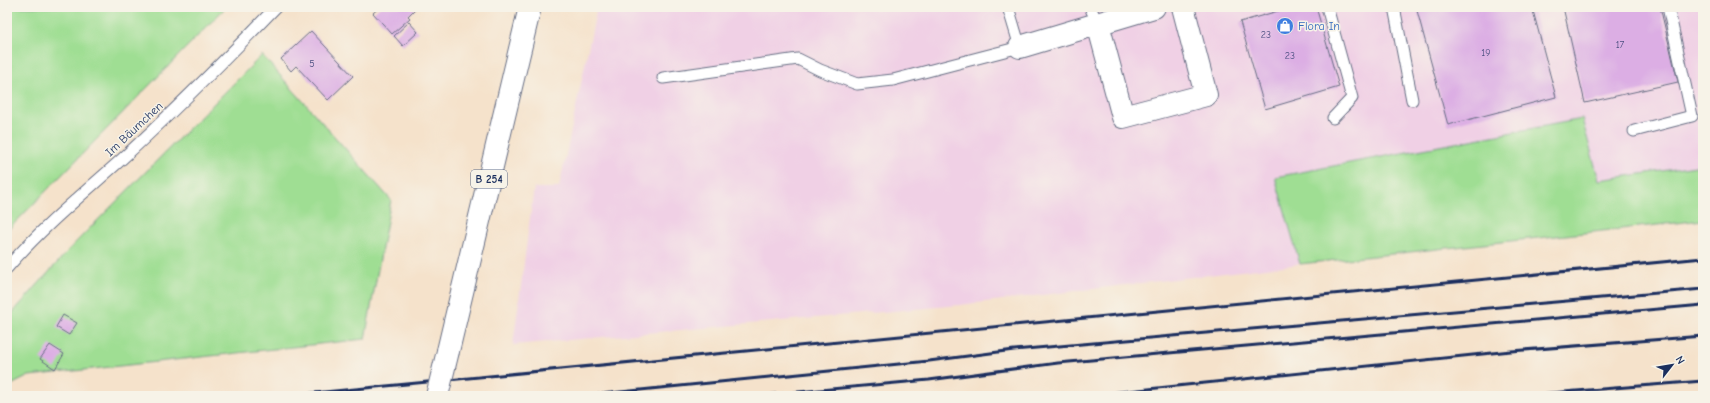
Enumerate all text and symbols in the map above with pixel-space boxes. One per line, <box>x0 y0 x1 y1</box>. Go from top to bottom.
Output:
shop icon: Flora In <box>1275 16 1295 36</box>
place label: Flora In <box>1298 19 1340 33</box>
house number: 23 <box>1261 29 1271 41</box>
house number: 17 <box>1616 39 1625 51</box>
house number: 19 <box>1481 47 1491 59</box>
house number: 23 <box>1285 50 1295 62</box>
house number: 5 <box>309 58 315 70</box>
street label: Im Bäumchen <box>102 99 166 159</box>
road number: B 254 <box>471 170 507 188</box>
north arrow <box>1652 345 1692 385</box>
text: N <box>1673 354 1688 367</box>

